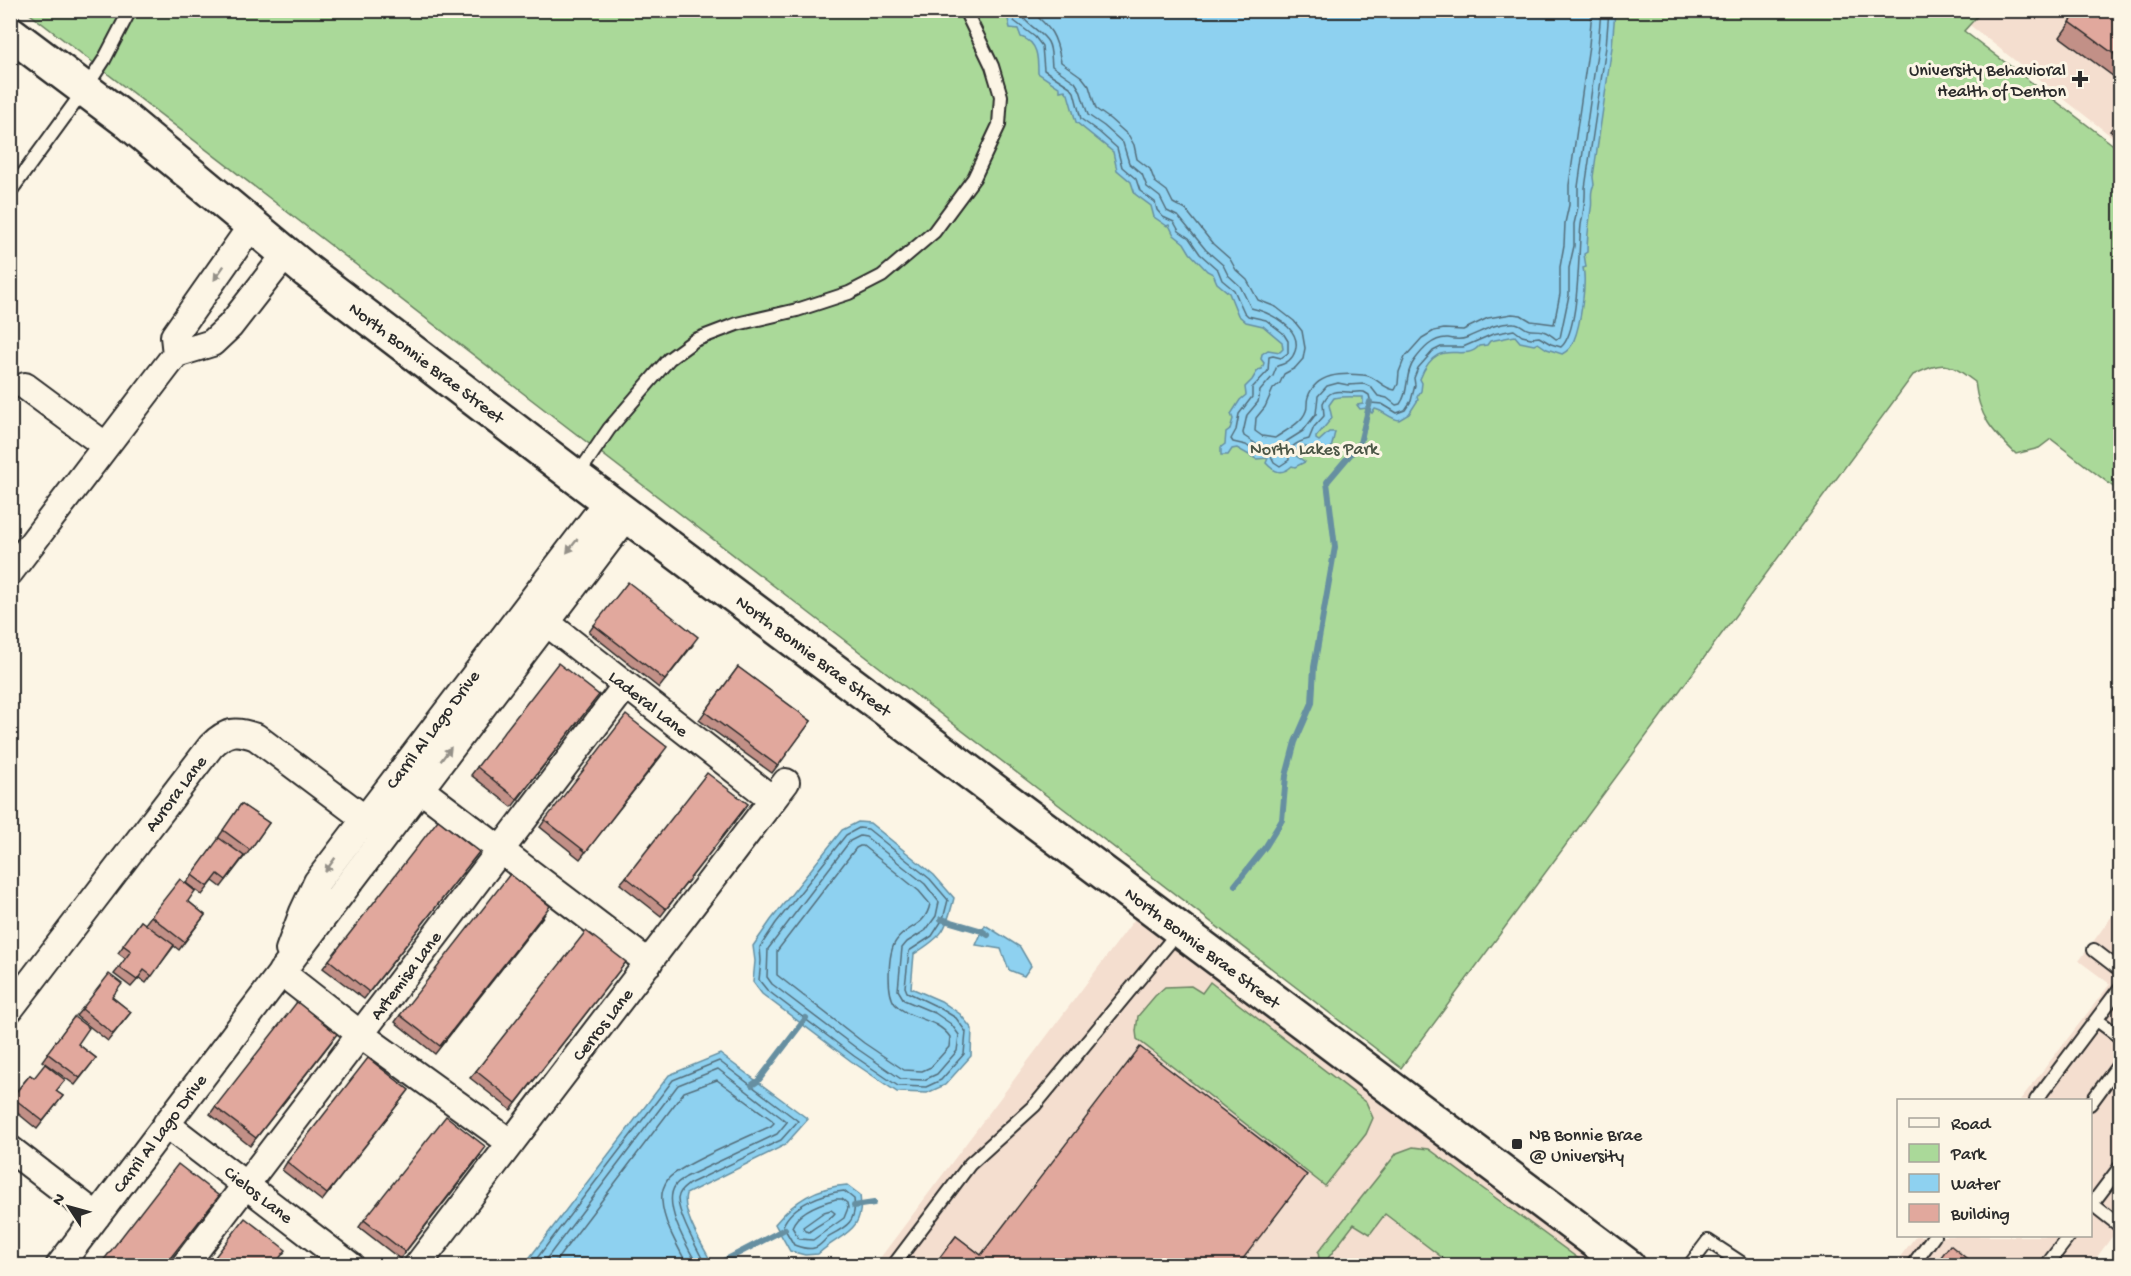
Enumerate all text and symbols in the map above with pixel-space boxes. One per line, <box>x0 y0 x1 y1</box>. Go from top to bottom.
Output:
place label: University Behavioral Health of Denton <box>1909 61 2066 103</box>
marker: University Behavioral Health of Denton <box>2071 70 2089 88</box>
one-way arrow <box>213 265 225 281</box>
street label: North Bonnie Brae Street <box>344 299 509 430</box>
park label: North Lakes Park <box>1250 440 1380 461</box>
one-way arrow <box>566 538 579 554</box>
street label: North Bonnie Brae Street <box>731 592 896 723</box>
street label: Carril Al Lago Drive <box>383 666 486 794</box>
street label: Laderal Lane <box>603 667 692 743</box>
one-way arrow <box>440 746 452 762</box>
street label: Aurora Lane <box>142 752 213 837</box>
one-way arrow <box>324 858 336 873</box>
street label: North Bonnie Brae Street <box>1120 884 1285 1015</box>
street label: Artemisa Lane <box>367 927 448 1025</box>
street label: Cerros Lane <box>569 984 639 1066</box>
street label: Carril Al Lago Drive <box>110 1070 213 1198</box>
legend <box>1897 1099 2092 1237</box>
text: Road <box>1951 1115 1992 1136</box>
place label: NB Bonnie Brae @ University <box>1529 1126 1643 1168</box>
marker: NB Bonnie Brae @ University <box>1510 1137 1524 1151</box>
text: Park <box>1950 1145 1987 1166</box>
street label: Cielos Lane <box>219 1163 297 1230</box>
text: Water <box>1951 1175 2001 1196</box>
north arrow <box>39 1177 99 1237</box>
text: N <box>49 1190 71 1210</box>
text: Building <box>1950 1205 2010 1226</box>

